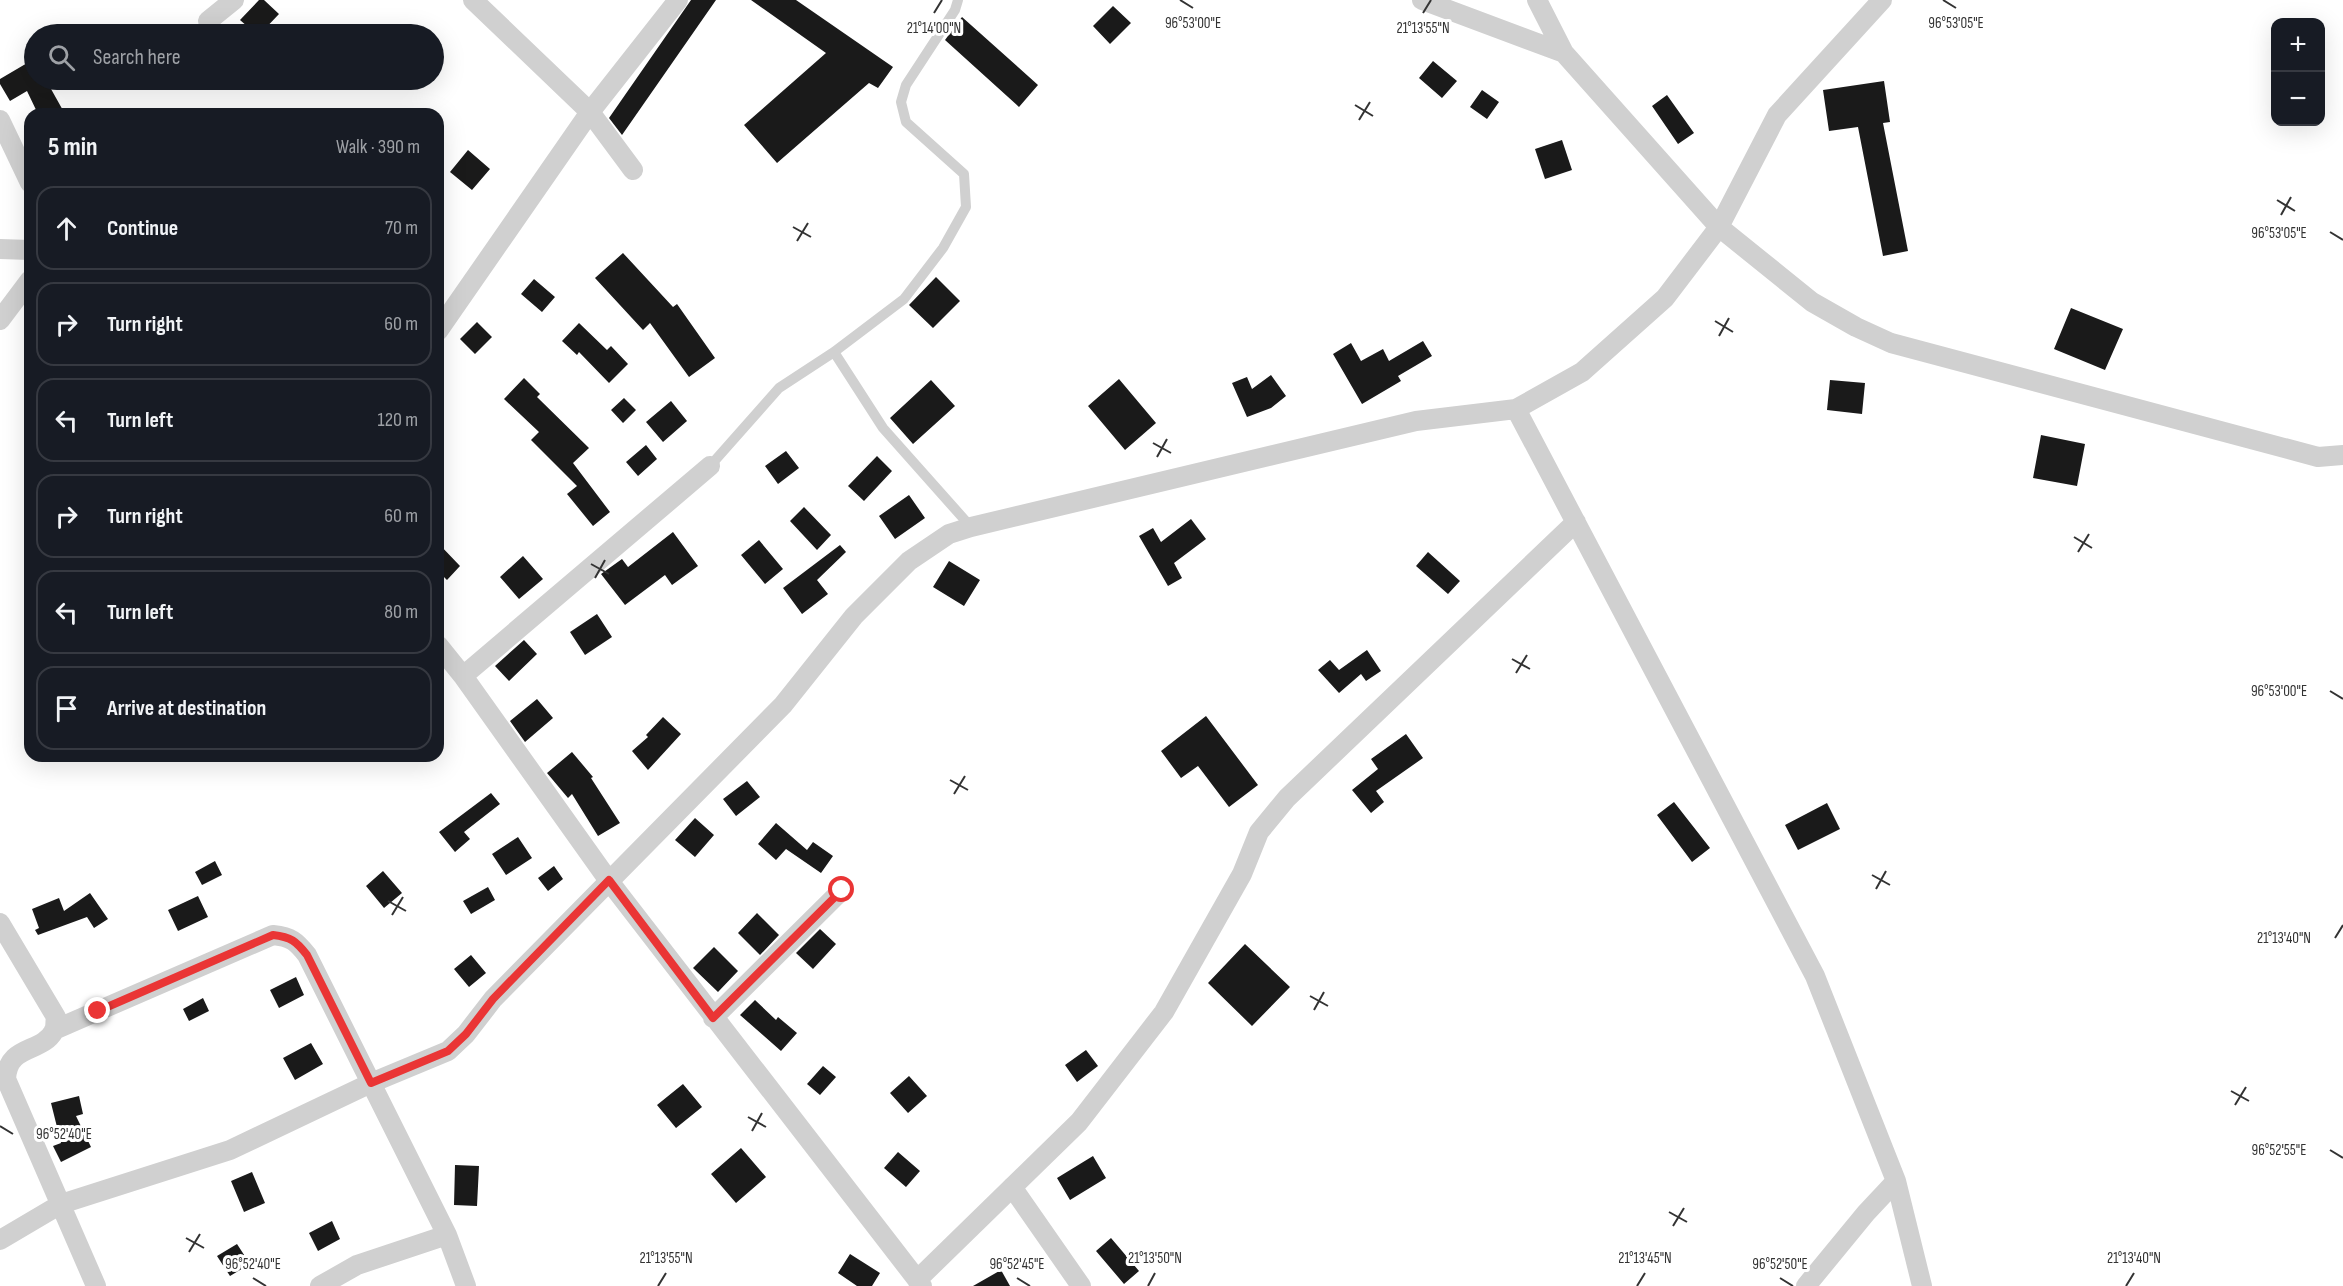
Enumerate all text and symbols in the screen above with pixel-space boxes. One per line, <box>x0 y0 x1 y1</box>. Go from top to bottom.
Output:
text: 96°53'00"E <box>1165 14 1221 33</box>
text: 96°53'05"E <box>1928 14 1984 33</box>
map controls <box>2271 18 2325 126</box>
button: + <box>2271 18 2325 72</box>
text: 21°14'00"N <box>907 19 961 38</box>
text: 21°13'55"N <box>1396 19 1450 38</box>
search box <box>24 24 444 90</box>
icon: search <box>45 41 78 74</box>
text: Search here <box>93 44 180 71</box>
button: − <box>2271 72 2325 126</box>
text: 5 min <box>48 132 98 163</box>
text: Walk · 390 m <box>336 135 420 159</box>
icon: ahead <box>50 212 83 245</box>
text: Continue <box>107 215 178 242</box>
text: 70 m <box>385 216 418 240</box>
text: 96°53'05"E <box>2251 224 2307 243</box>
icon: right <box>50 308 83 341</box>
text: Turn right <box>107 311 183 338</box>
text: 60 m <box>384 312 418 336</box>
icon: left <box>50 404 83 437</box>
text: Turn left <box>107 407 173 434</box>
text: 120 m <box>378 408 418 432</box>
icon: right <box>50 500 83 533</box>
text: Turn right <box>107 503 183 530</box>
text: 60 m <box>384 504 418 528</box>
icon: left <box>50 596 83 629</box>
text: Turn left <box>107 599 173 626</box>
text: 80 m <box>384 600 418 624</box>
text: 96°53'00"E <box>2251 682 2307 701</box>
icon: arrive <box>50 692 83 725</box>
text: Arrive at destination <box>107 695 266 722</box>
route start <box>828 876 854 902</box>
text: 21°13'40"N <box>2257 929 2311 948</box>
route end <box>84 997 110 1023</box>
text: 96°52'40"E <box>36 1125 92 1144</box>
text: 96°52'55"E <box>2252 1141 2306 1160</box>
text: 21°13'55"N <box>639 1249 693 1268</box>
text: 21°13'50"N <box>1128 1249 1182 1268</box>
text: 21°13'45"N <box>1618 1249 1672 1268</box>
text: 21°13'40"N <box>2107 1249 2161 1268</box>
text: 96°52'40"E <box>225 1255 281 1274</box>
text: 96°52'45"E <box>989 1255 1045 1274</box>
text: 96°52'50"E <box>1752 1255 1808 1274</box>

